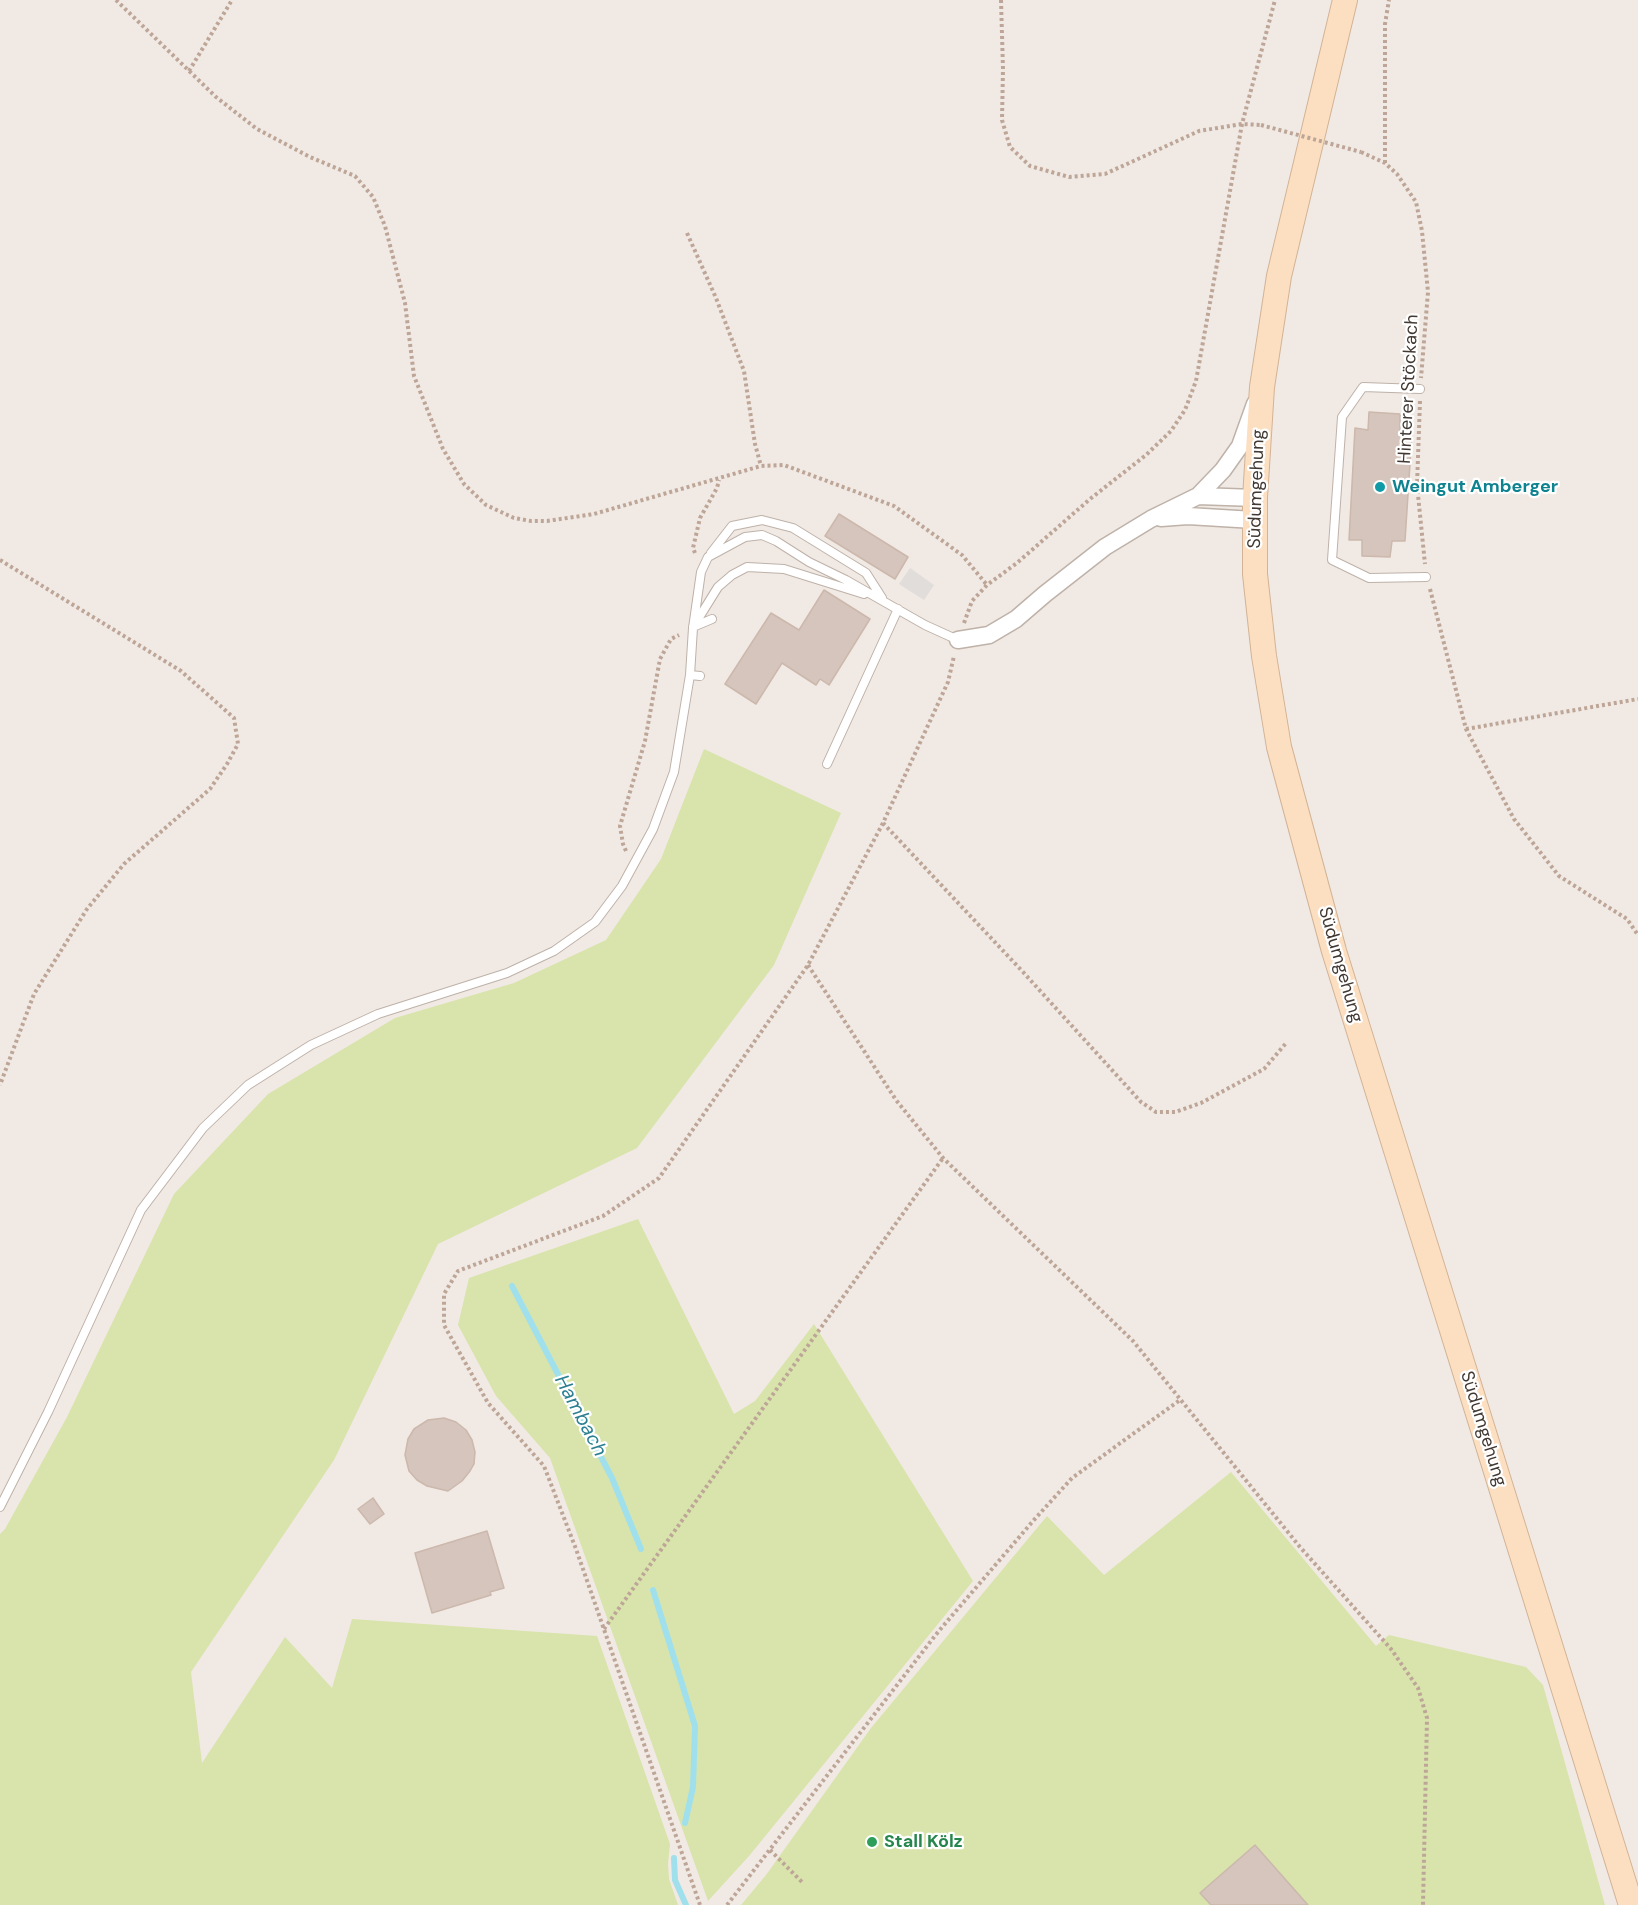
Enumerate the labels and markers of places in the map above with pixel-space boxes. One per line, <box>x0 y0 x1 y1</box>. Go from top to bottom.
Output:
place label: Weingut Amberger <box>1392 476 1558 498</box>
marker: Weingut Amberger <box>1373 480 1387 494</box>
place label: Stall Kölz <box>884 1831 963 1853</box>
marker: Stall Kölz <box>865 1835 879 1849</box>

